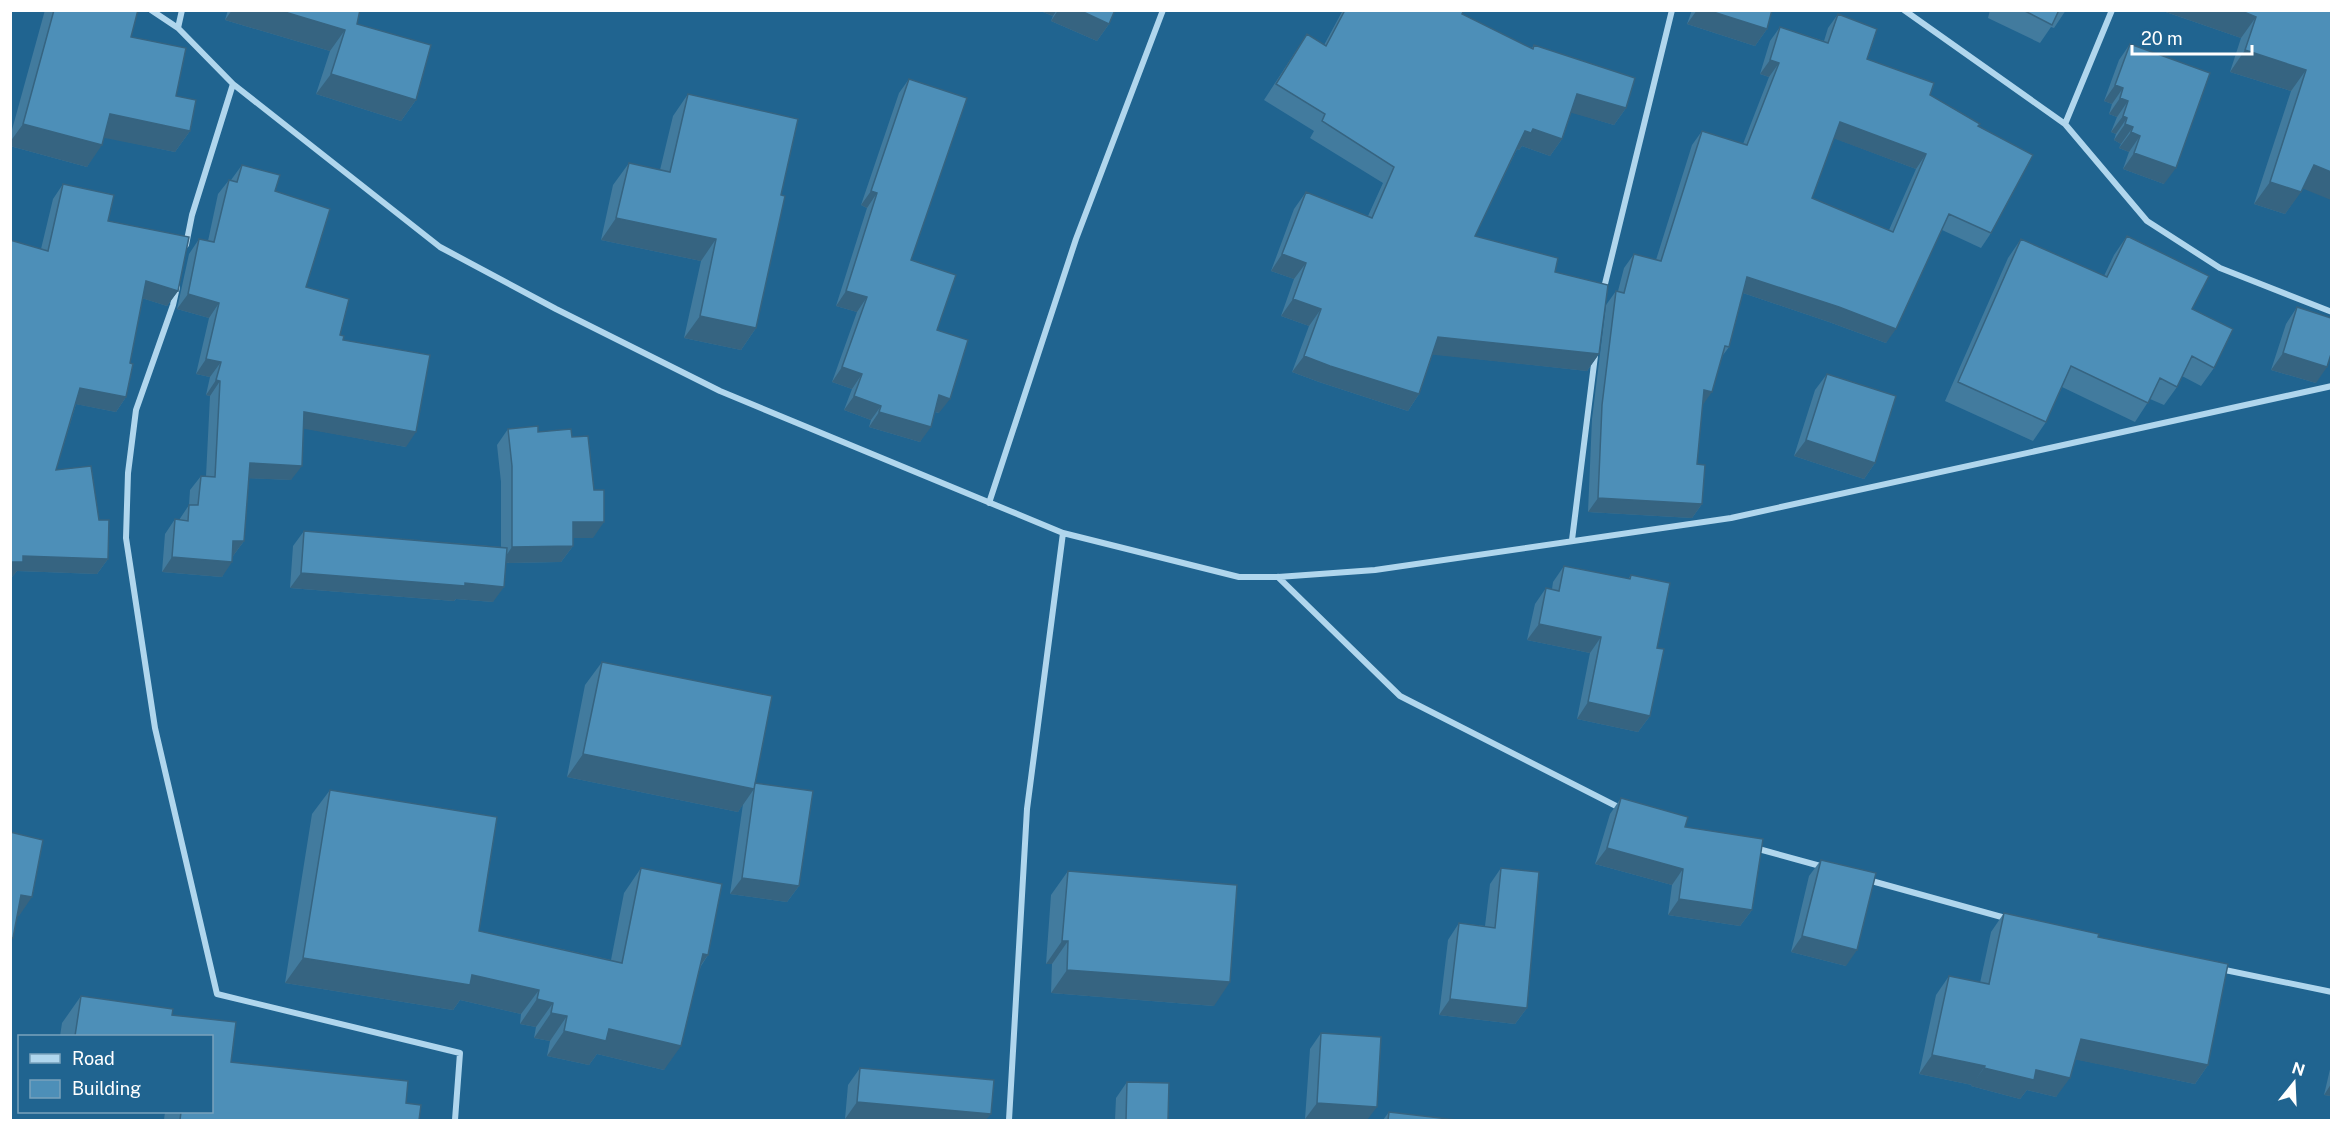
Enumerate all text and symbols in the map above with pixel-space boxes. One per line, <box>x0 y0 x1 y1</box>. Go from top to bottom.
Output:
scale bar <box>2132 18 2252 56</box>
text: 20 m <box>2141 28 2183 49</box>
legend <box>18 1035 213 1113</box>
text: Road <box>72 1048 115 1069</box>
north arrow <box>2264 1053 2324 1113</box>
text: N <box>2290 1058 2307 1080</box>
text: Building <box>72 1078 141 1099</box>

